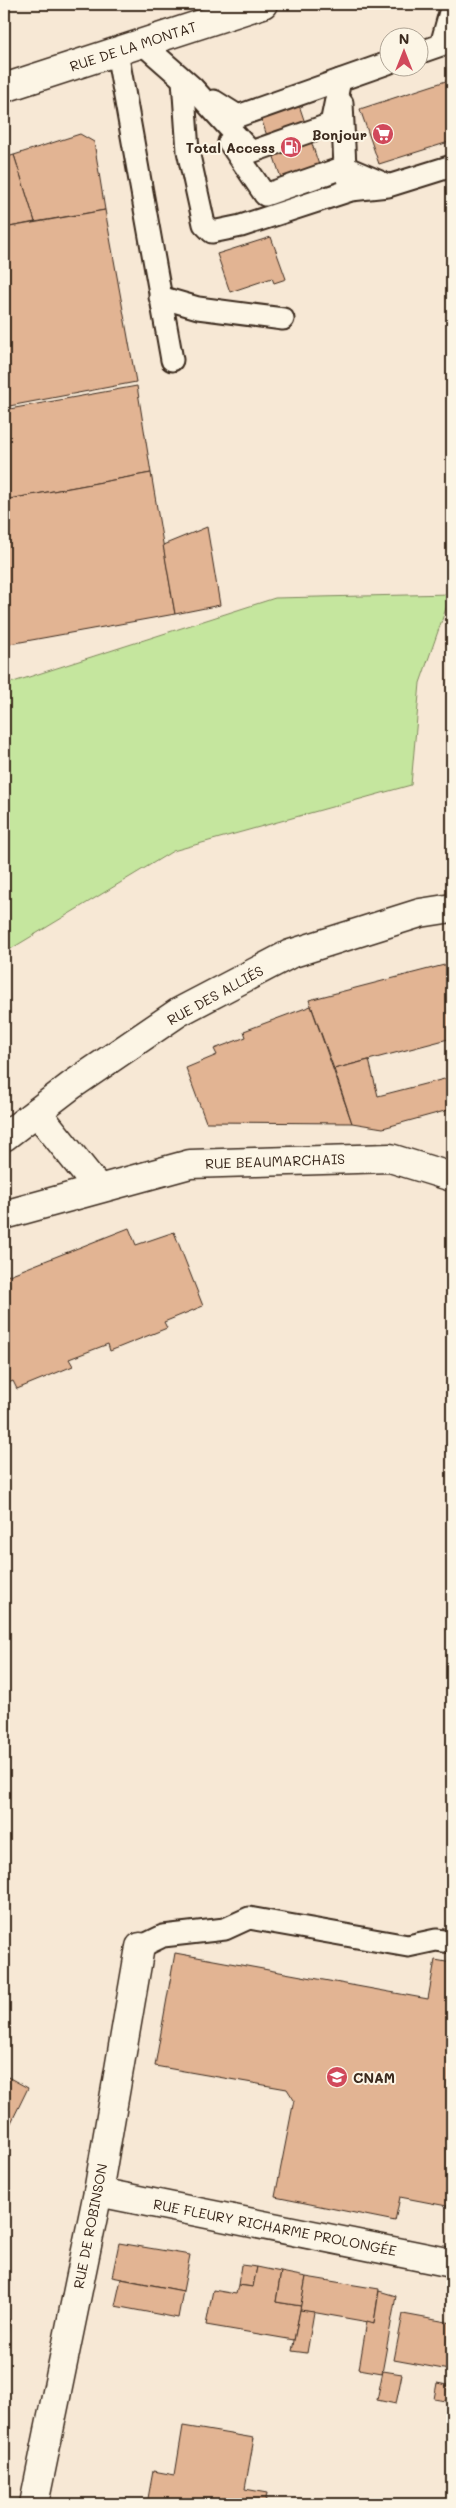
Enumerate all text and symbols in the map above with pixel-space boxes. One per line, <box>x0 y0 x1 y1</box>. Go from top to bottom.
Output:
street label: RUE DE LA MONTAT <box>67 16 199 75</box>
north arrow <box>378 28 428 78</box>
text: N <box>399 29 409 48</box>
supermarket icon: Bonjour <box>371 122 395 146</box>
place label: Bonjour <box>312 125 367 144</box>
fuel station icon: Total Access <box>279 135 303 159</box>
place label: Total Access <box>186 138 275 157</box>
street label: RUE DES ALLIÉS <box>163 961 267 1029</box>
street label: RUE BEAUMARCHAIS <box>205 1149 345 1173</box>
school or university icon: CNAM <box>325 2065 349 2089</box>
place label: CNAM <box>353 2068 395 2087</box>
street label: RUE DE ROBINSON <box>69 2162 111 2290</box>
street label: RUE FLEURY RICHARME PROLONGÉE <box>152 2194 398 2260</box>

